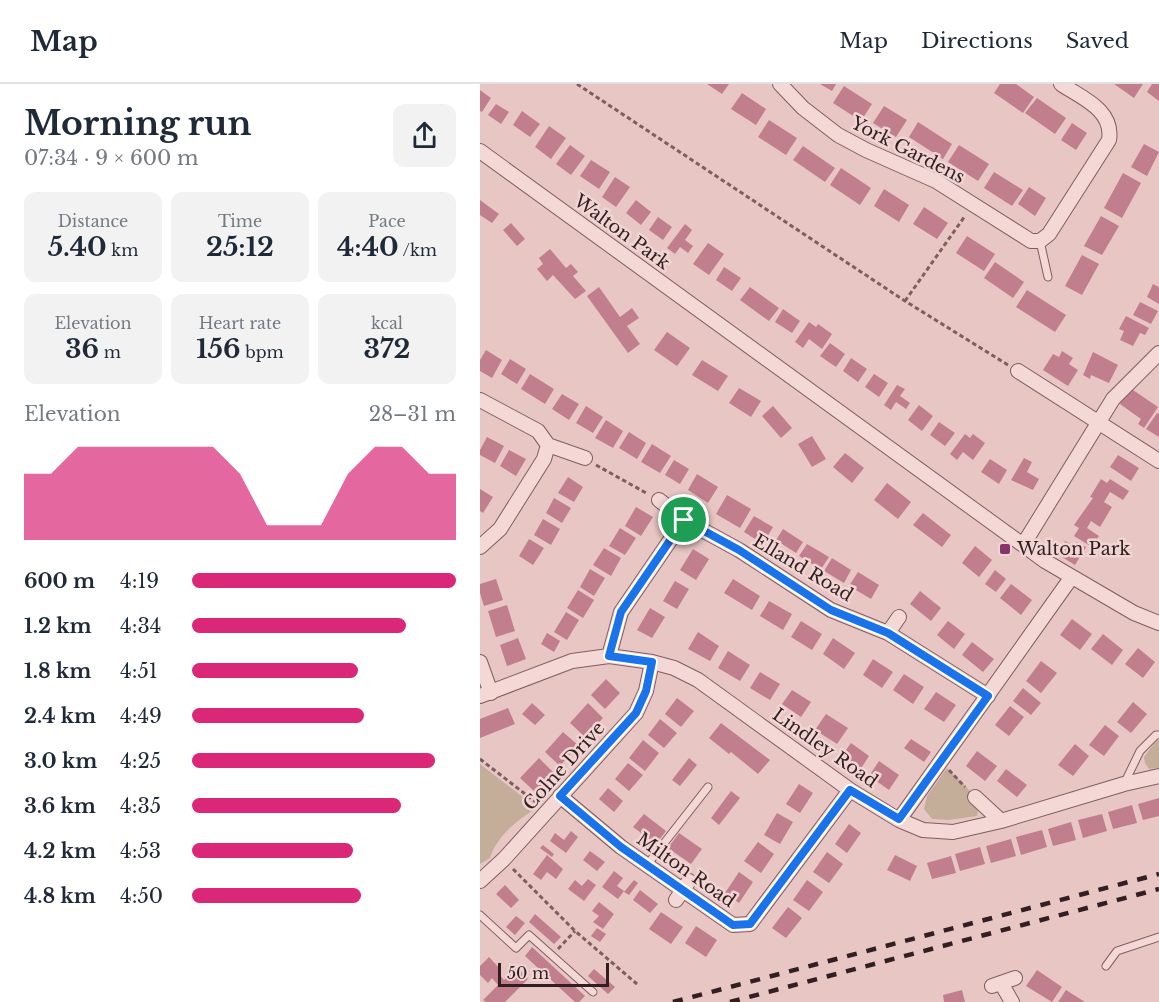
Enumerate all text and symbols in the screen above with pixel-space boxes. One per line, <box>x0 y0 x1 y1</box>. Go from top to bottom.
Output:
text: Map <box>30 24 98 59</box>
text: Map <box>839 28 888 54</box>
text: Directions <box>921 28 1033 54</box>
text: Saved <box>1066 28 1129 54</box>
text: Morning run <box>24 103 252 144</box>
button: share <box>393 104 456 167</box>
street label: York Gardens <box>847 111 969 188</box>
text: 07:34 · 9 × 600 m <box>24 146 199 170</box>
street label: Walton Park <box>569 189 674 274</box>
text: Distance <box>58 211 128 231</box>
text: Time <box>218 211 262 231</box>
text: Pace <box>368 211 406 231</box>
text: 5.40 <box>48 231 107 263</box>
text: 25:12 <box>206 231 274 263</box>
text: 4:40 <box>337 231 399 263</box>
text: km <box>107 240 138 260</box>
text: /km <box>399 240 437 260</box>
text: Elevation <box>54 313 132 333</box>
text: Heart rate <box>199 313 281 333</box>
text: kcal <box>371 313 403 333</box>
text: 36 <box>65 333 99 365</box>
text: 156 <box>196 333 241 365</box>
text: 372 <box>364 333 410 365</box>
text: m <box>99 342 121 362</box>
text: bpm <box>241 342 284 362</box>
text: Elevation <box>24 402 121 426</box>
text: 28–31 m <box>369 402 456 426</box>
pin <box>658 494 709 545</box>
icon: arrive <box>667 503 700 536</box>
street label: Elland Road <box>749 530 857 606</box>
place label: Walton Park <box>1016 538 1130 560</box>
marker: Walton Park <box>998 542 1012 556</box>
text: 600 m <box>24 569 95 593</box>
text: 4:19 <box>120 569 159 593</box>
text: 1.2 km <box>24 614 92 638</box>
text: 4:34 <box>120 614 161 638</box>
text: 1.8 km <box>24 659 91 683</box>
text: 4:51 <box>120 659 158 683</box>
text: 2.4 km <box>24 704 96 728</box>
text: 4:49 <box>120 704 162 728</box>
street label: Lindley Road <box>768 704 882 792</box>
street label: Colne Drive <box>519 717 609 815</box>
text: 3.0 km <box>24 749 97 773</box>
text: 4:25 <box>120 749 161 773</box>
text: 3.6 km <box>24 794 96 818</box>
text: 4:35 <box>120 794 161 818</box>
street label: Milton Road <box>632 828 740 912</box>
text: 4.2 km <box>24 839 96 863</box>
text: 4:53 <box>120 839 161 863</box>
text: 4.8 km <box>24 884 96 908</box>
text: 4:50 <box>120 884 163 908</box>
scale bar <box>498 960 609 988</box>
text: 50 m <box>507 963 549 983</box>

